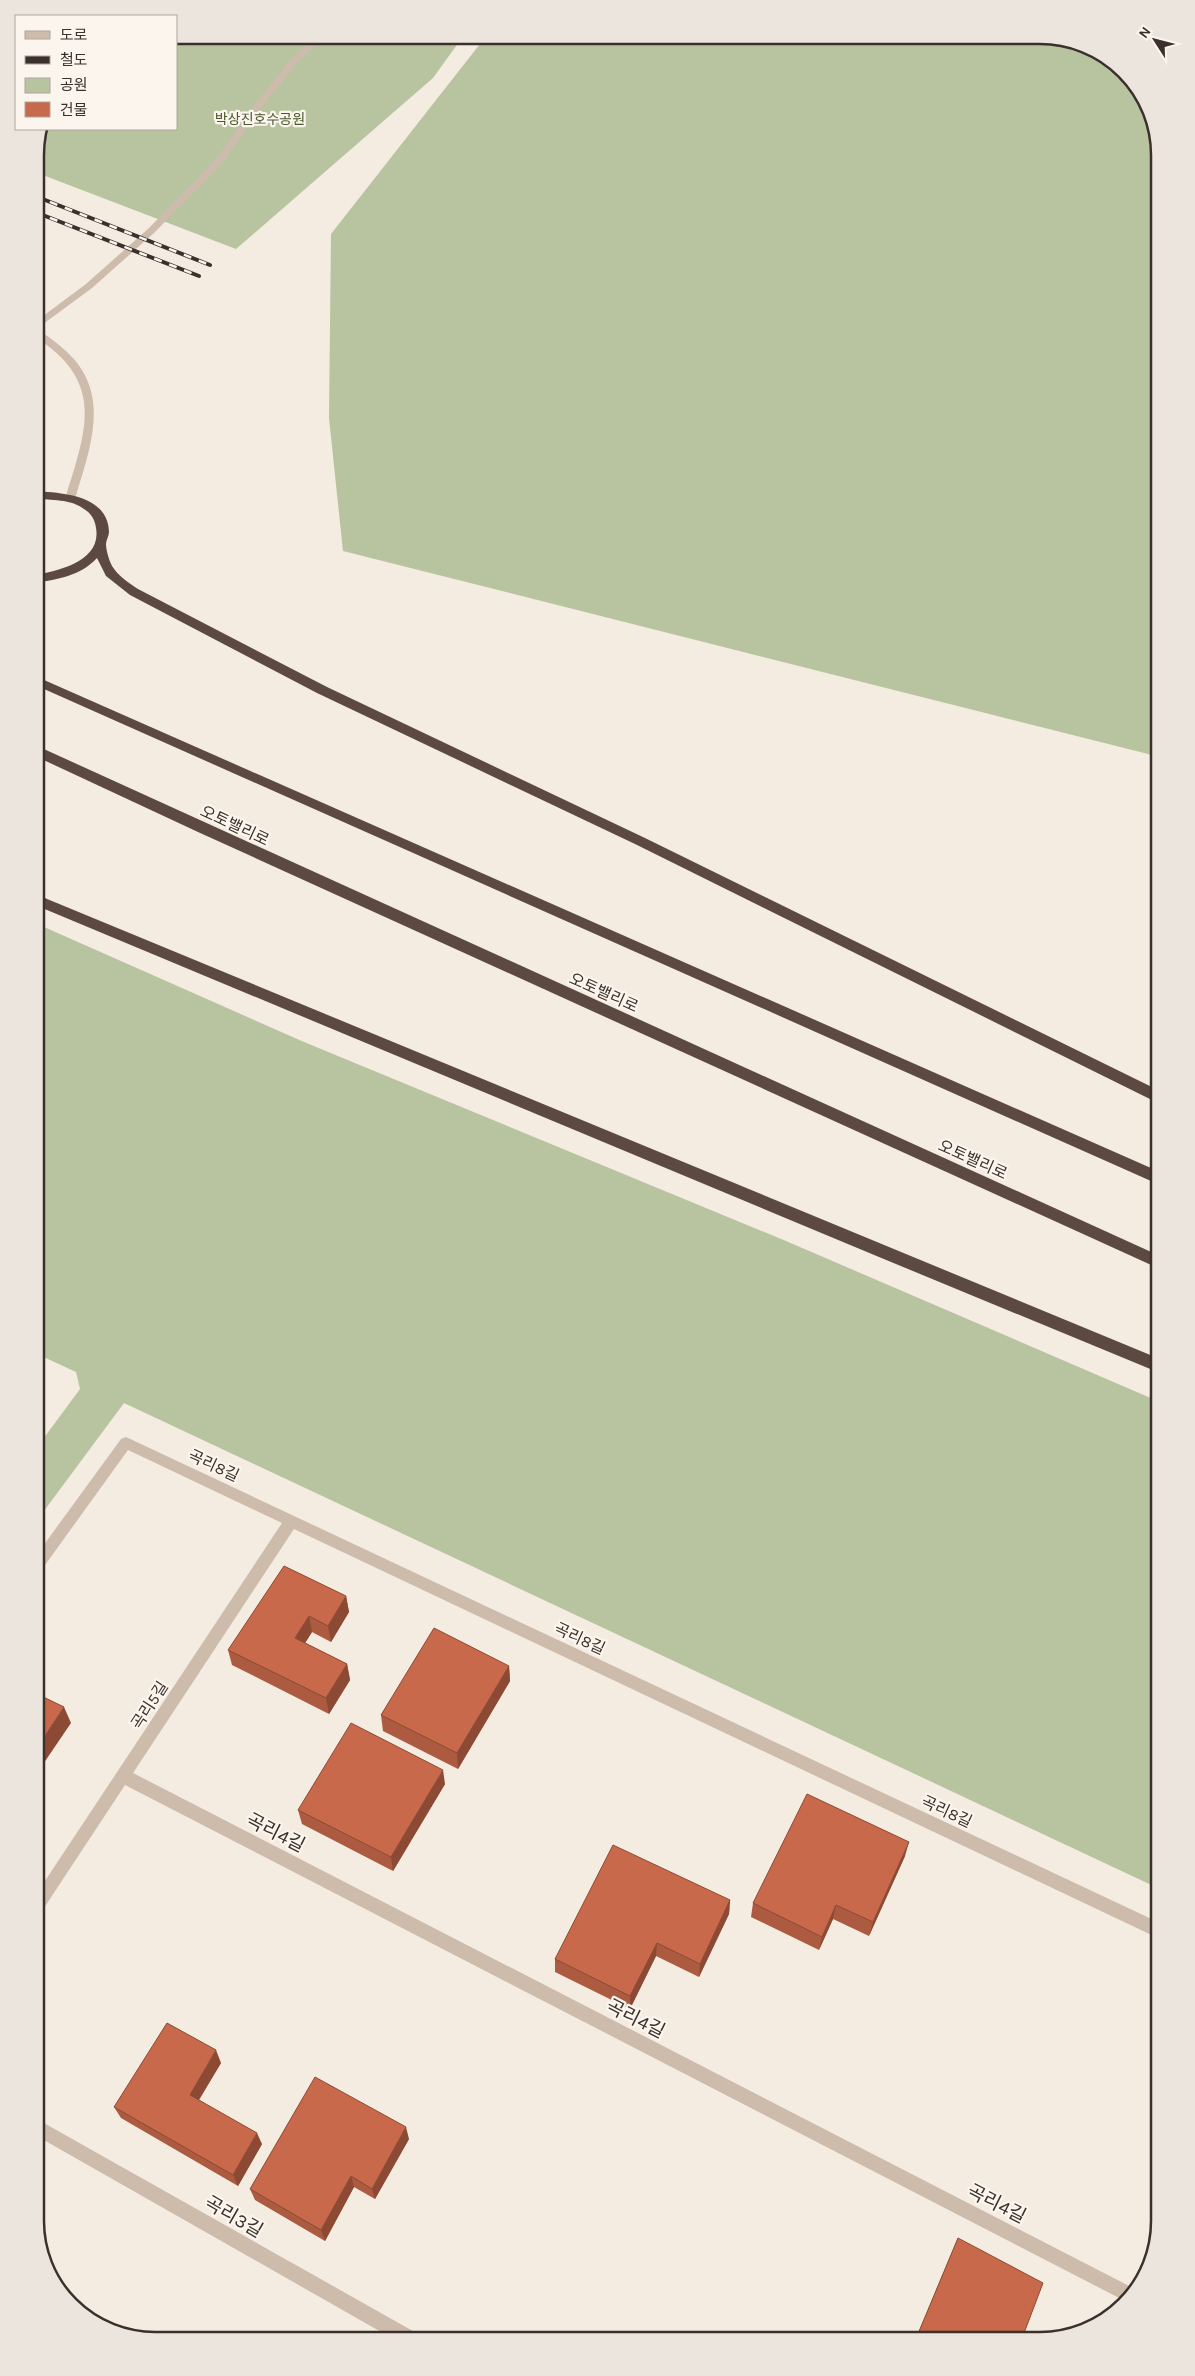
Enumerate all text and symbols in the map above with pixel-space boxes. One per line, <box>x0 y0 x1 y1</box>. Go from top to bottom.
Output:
legend <box>15 15 178 130</box>
north arrow <box>1130 15 1180 65</box>
text: N <box>1135 24 1155 42</box>
text: 도로 <box>60 26 88 44</box>
text: 철도 <box>60 51 88 69</box>
text: 공원 <box>60 76 88 94</box>
text: 건물 <box>60 101 88 119</box>
park label: 박상진호수공원 <box>215 111 305 128</box>
street label: 오토밸리로 <box>197 801 272 850</box>
street label: 오토밸리로 <box>566 969 642 1016</box>
street label: 오토밸리로 <box>935 1136 1011 1183</box>
street label: 곡리8길 <box>185 1445 242 1485</box>
street label: 곡리8길 <box>551 1618 608 1658</box>
street label: 곡리5길 <box>127 1678 172 1733</box>
street label: 곡리8길 <box>918 1791 975 1831</box>
street label: 곡리4길 <box>242 1809 309 1857</box>
street label: 곡리4길 <box>602 1995 669 2043</box>
street label: 곡리4길 <box>963 2180 1030 2228</box>
street label: 곡리3길 <box>200 2191 267 2242</box>

